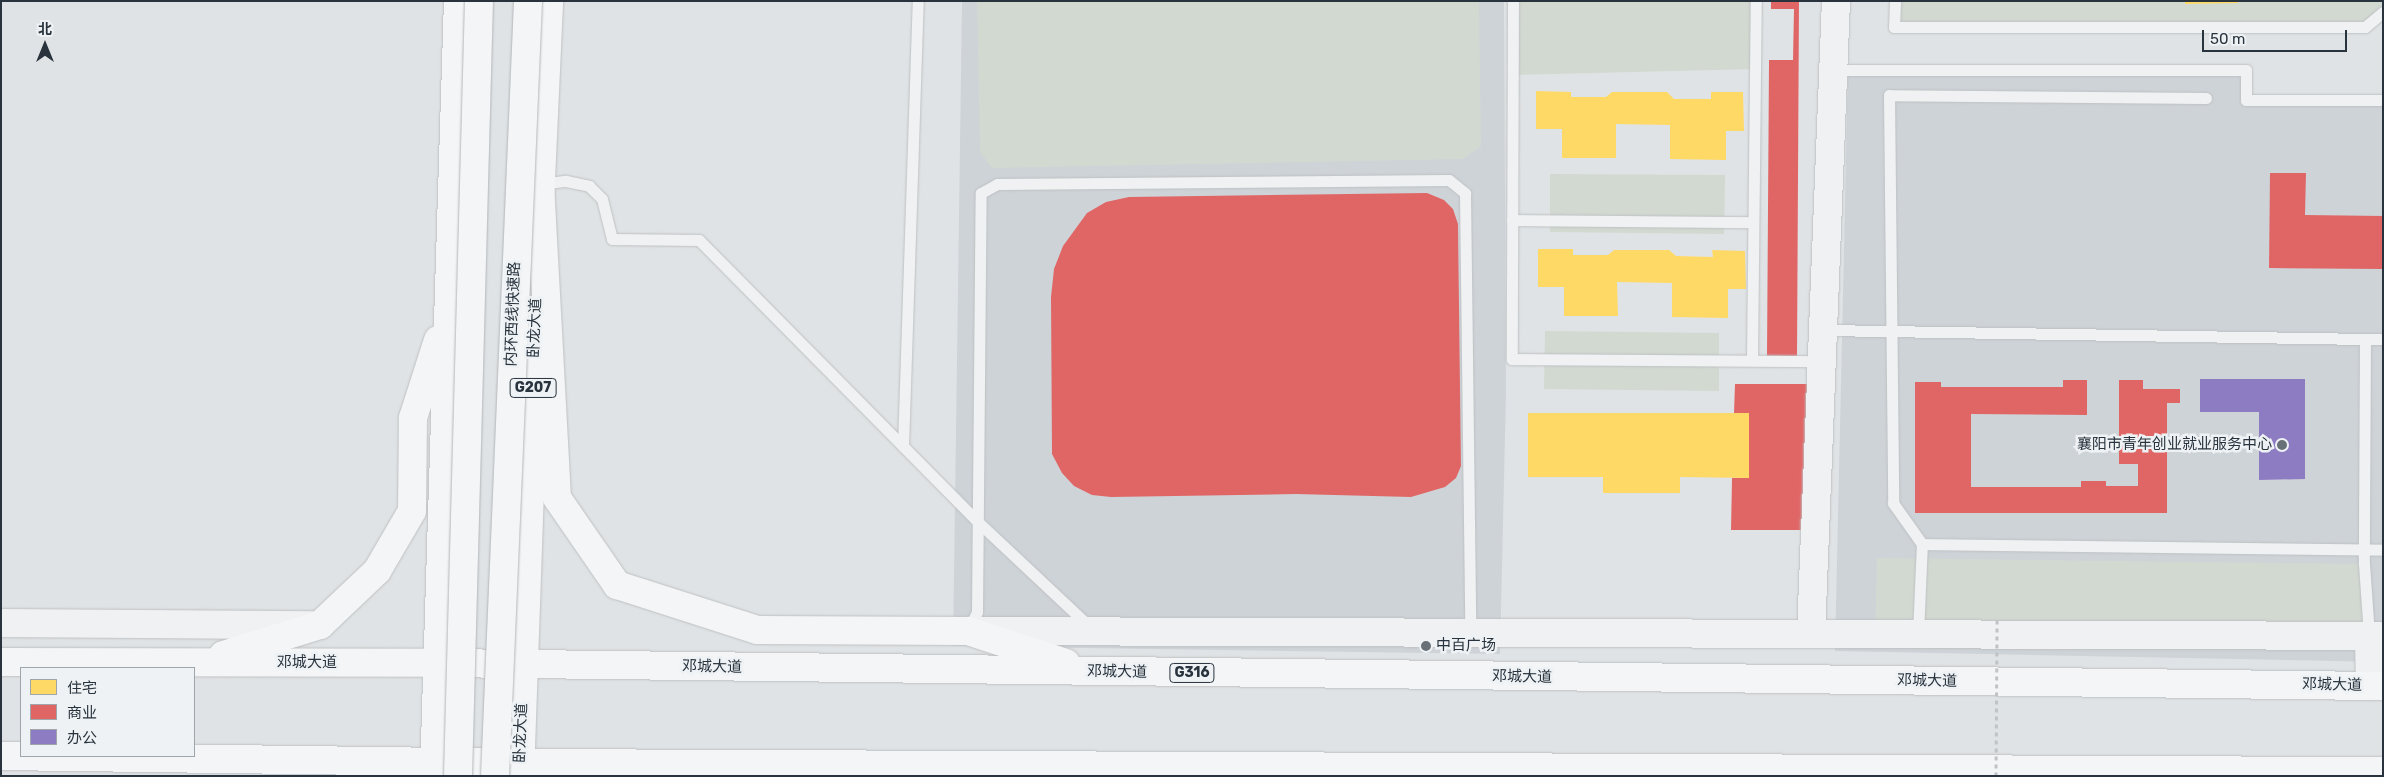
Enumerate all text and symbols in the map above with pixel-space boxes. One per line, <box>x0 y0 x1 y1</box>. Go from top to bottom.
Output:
north arrow <box>20 20 70 70</box>
scale bar <box>2204 20 2349 52</box>
text: 北 <box>38 21 52 38</box>
text: 50 m <box>2210 30 2245 48</box>
street label: 内环西线快速路 <box>502 261 524 367</box>
street label: 卧龙大道 <box>525 298 545 358</box>
road number: G207 <box>509 376 557 399</box>
place label: 襄阳市青年创业就业服务中心 <box>2077 436 2272 454</box>
marker: 襄阳市青年创业就业服务中心 <box>2276 439 2288 451</box>
place label: 中百广场 <box>1436 637 1496 655</box>
marker: 中百广场 <box>1420 640 1432 652</box>
street label: 邓城大道 <box>277 654 337 672</box>
street label: 邓城大道 <box>682 657 742 677</box>
road number: G316 <box>1168 661 1216 684</box>
street label: 邓城大道 <box>1087 662 1147 682</box>
legend <box>20 667 195 757</box>
street label: 邓城大道 <box>1492 667 1552 687</box>
street label: 邓城大道 <box>1897 671 1957 691</box>
street label: 邓城大道 <box>2302 675 2362 695</box>
text: 住宅 <box>67 679 97 697</box>
street label: 卧龙大道 <box>511 703 531 763</box>
text: 商业 <box>67 704 97 722</box>
text: 办公 <box>67 729 97 747</box>

